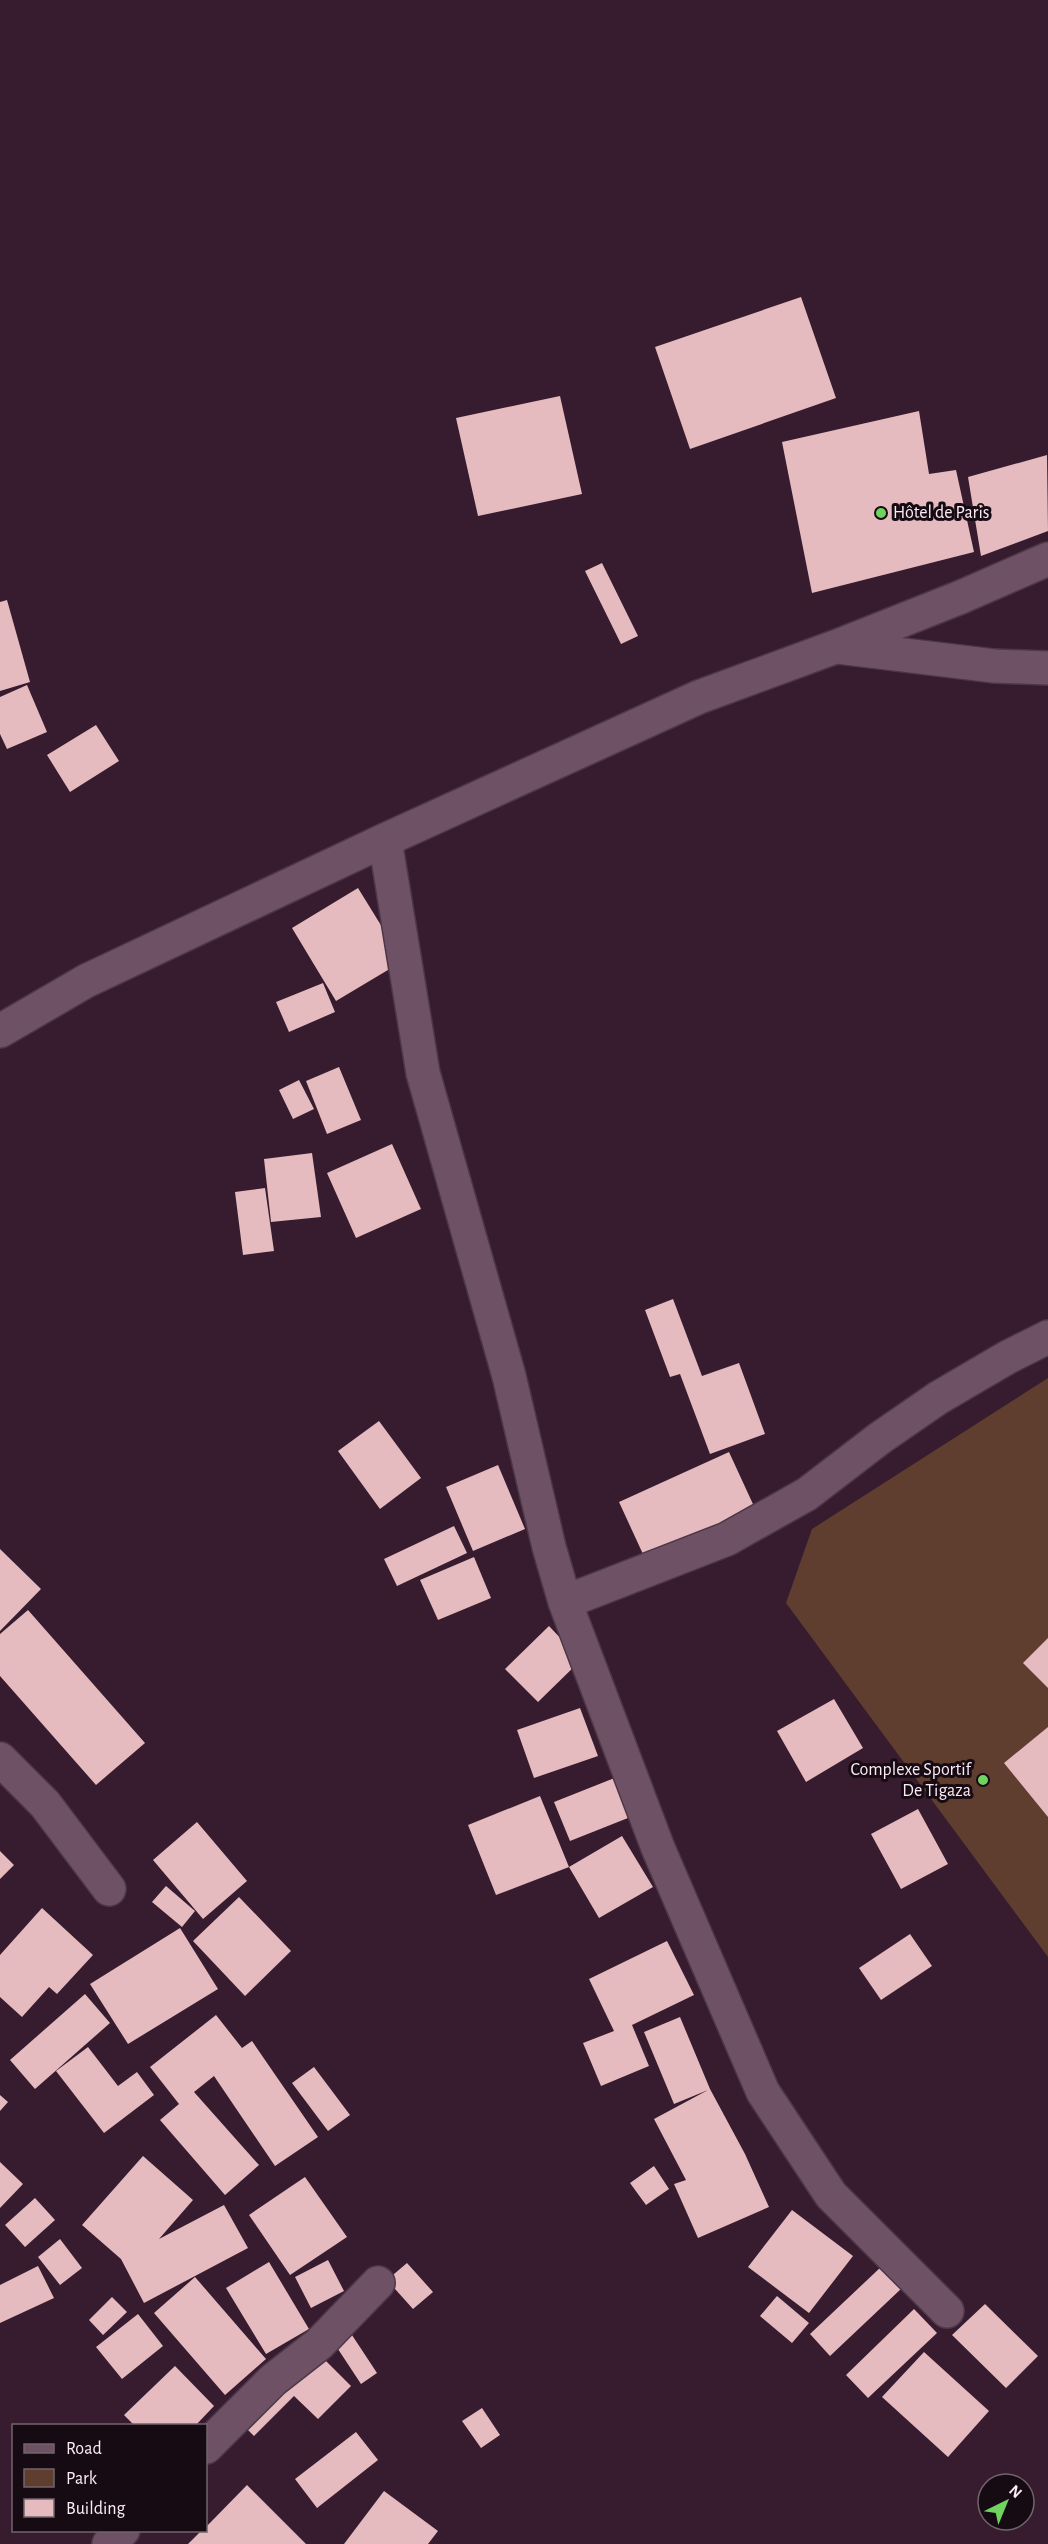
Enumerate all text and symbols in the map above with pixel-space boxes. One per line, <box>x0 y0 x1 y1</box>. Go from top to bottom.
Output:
place label: Hôtel de Paris <box>893 504 989 522</box>
marker: Hôtel de Paris <box>874 506 888 520</box>
place label: Complexe Sportif De Tigaza <box>851 1761 973 1800</box>
marker: Complexe Sportif De Tigaza <box>976 1773 990 1787</box>
legend <box>12 2424 207 2532</box>
text: Road <box>66 2440 102 2458</box>
text: Park <box>66 2470 98 2488</box>
north arrow <box>976 2472 1036 2532</box>
text: N <box>1006 2482 1025 2501</box>
text: Building <box>66 2500 126 2518</box>

